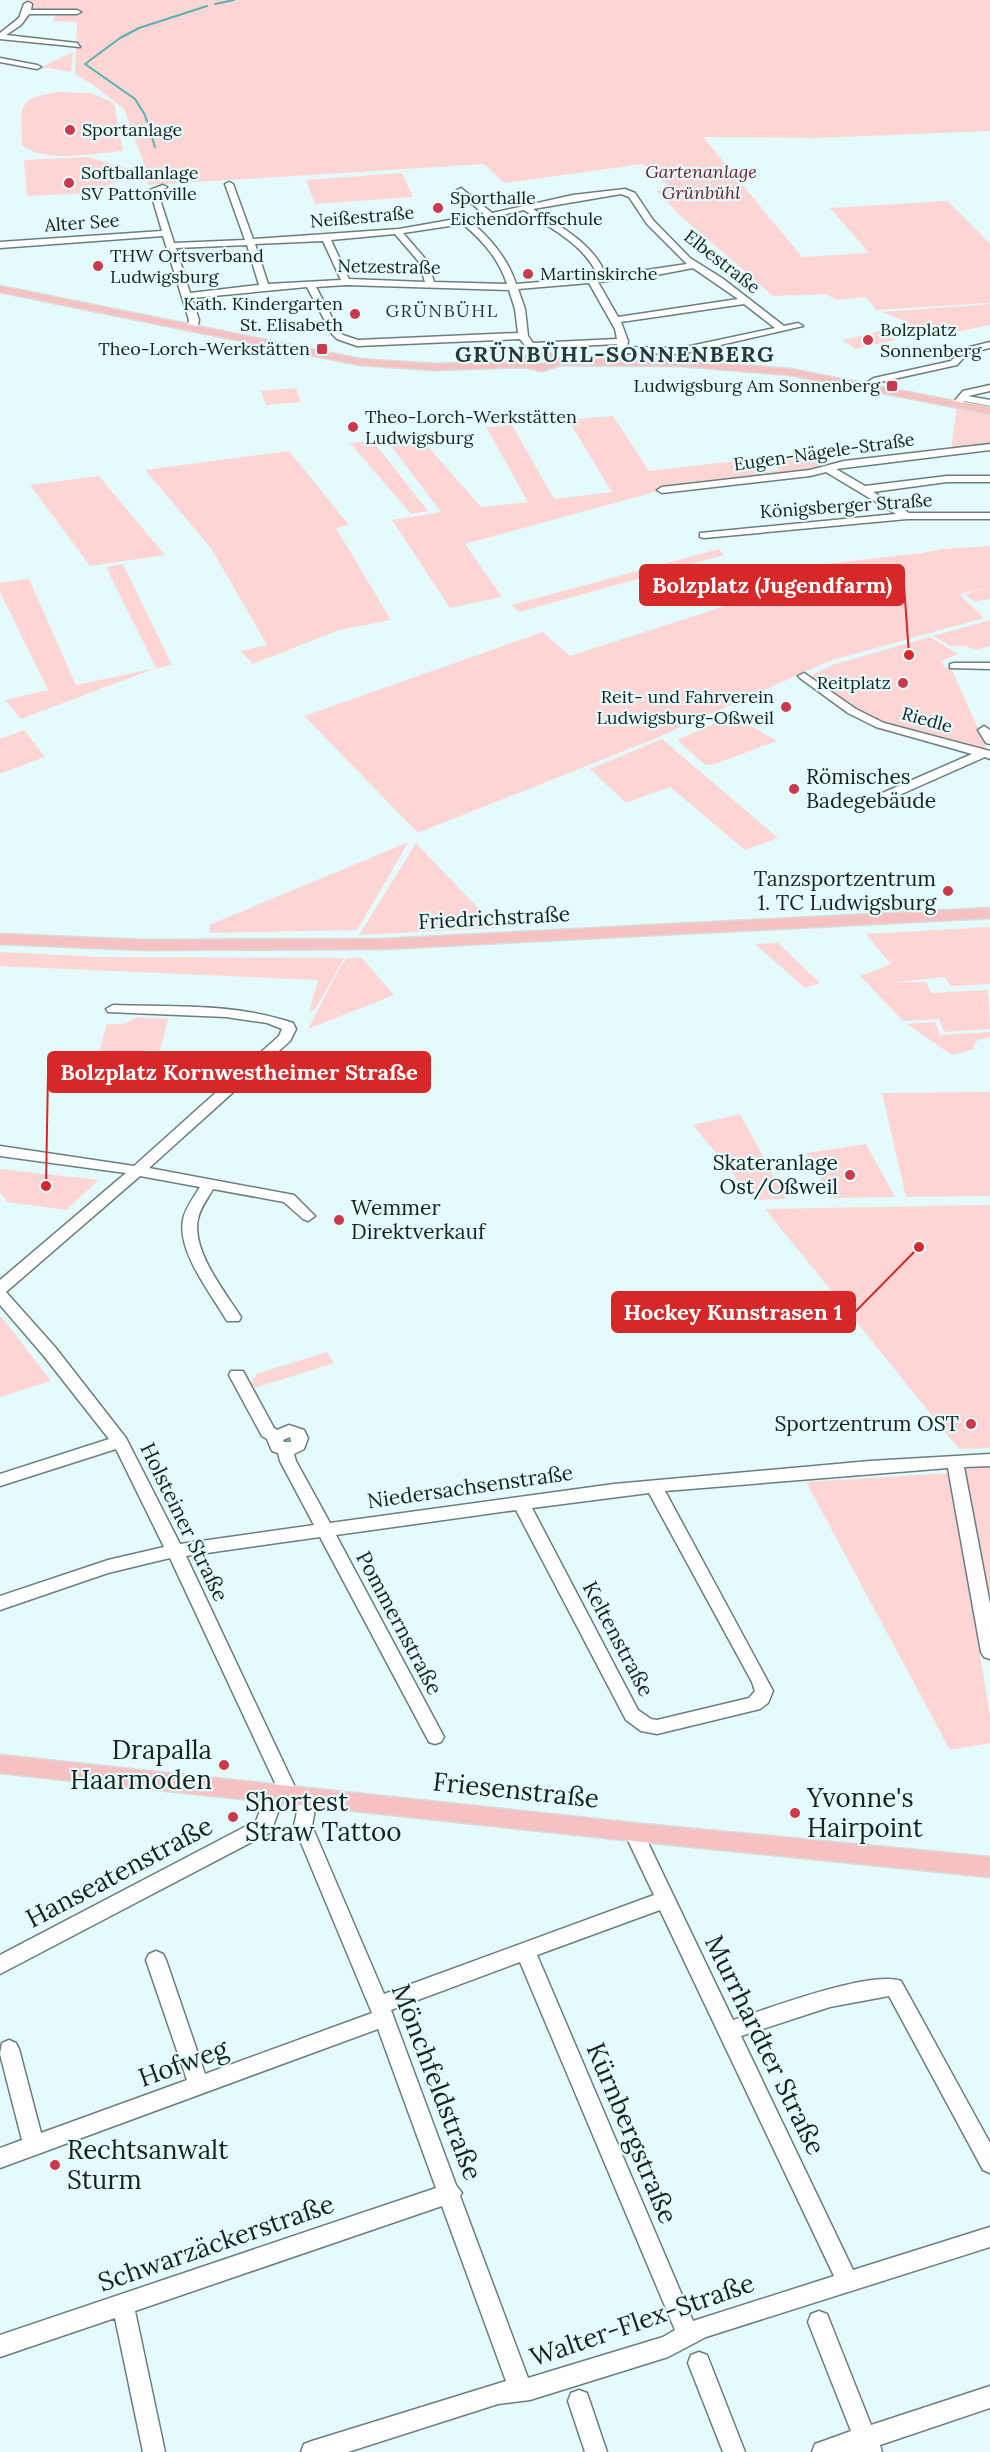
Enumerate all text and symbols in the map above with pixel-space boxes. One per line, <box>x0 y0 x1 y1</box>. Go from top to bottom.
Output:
place label: Sportanlage <box>82 118 183 141</box>
marker: Sportanlage <box>63 123 77 137</box>
park label: Gartenanlage Grünbühl <box>645 160 757 204</box>
place label: Softballanlage SV Pattonville <box>81 161 199 205</box>
marker: Softballanlage SV Pattonville <box>62 176 76 190</box>
place label: Sporthalle Eichendorffschule <box>450 186 603 230</box>
street label: Neißestraße <box>309 200 415 233</box>
marker: Sporthalle Eichendorffschule <box>431 201 445 215</box>
street label: Alter See <box>43 208 120 237</box>
street label: Elbestraße <box>680 225 765 299</box>
place label: THW Ortsverband Ludwigsburg <box>110 244 264 288</box>
street label: Netzestraße <box>337 254 441 279</box>
marker: THW Ortsverband Ludwigsburg <box>91 259 105 273</box>
place label: Martinskirche <box>540 262 658 285</box>
marker: Martinskirche <box>521 267 535 281</box>
place label: Kath. Kindergarten St. Elisabeth <box>183 292 343 336</box>
district label: GRÜNBÜHL <box>385 299 499 322</box>
marker: Kath. Kindergarten St. Elisabeth <box>348 307 362 321</box>
place label: Bolzplatz Sonnenberg <box>880 318 982 362</box>
marker: Bolzplatz Sonnenberg <box>861 333 875 347</box>
place label: Theo-Lorch-Werkstätten <box>98 337 310 360</box>
district label: GRÜNBÜHL-SONNENBERG <box>455 340 775 368</box>
marker: Theo-Lorch-Werkstätten <box>315 342 329 356</box>
place label: Ludwigsburg Am Sonnenberg <box>634 374 881 397</box>
marker: Ludwigsburg Am Sonnenberg <box>885 379 899 393</box>
place label: Theo-Lorch-Werkstätten Ludwigsburg <box>365 405 577 449</box>
marker: Theo-Lorch-Werkstätten Ludwigsburg <box>346 420 360 434</box>
street label: Eugen-Nägele-Straße <box>732 427 916 476</box>
street label: Königsberger Straße <box>759 488 933 523</box>
callout: Bolzplatz (Jugendfarm) <box>640 565 904 605</box>
text: Bolzplatz (Jugendfarm) <box>652 571 892 599</box>
place label: Reitplatz <box>817 671 891 694</box>
marker: Reitplatz <box>896 676 910 690</box>
place label: Reit- und Fahrverein Ludwigsburg-Oßweil <box>596 685 774 729</box>
marker: Reit- und Fahrverein Ludwigsburg-Oßweil <box>779 700 793 714</box>
street label: Riedle <box>899 701 955 738</box>
place label: Römisches Badegebäude <box>806 763 936 814</box>
marker: Römisches Badegebäude <box>787 782 801 796</box>
place label: Tanzsportzentrum 1. TC Ludwigsburg <box>754 865 936 916</box>
marker: Tanzsportzentrum 1. TC Ludwigsburg <box>941 884 955 898</box>
street label: Friedrichstraße <box>417 900 571 935</box>
callout: Bolzplatz Kornwestheimer Straße <box>48 1052 430 1092</box>
text: Bolzplatz Kornwestheimer Straße <box>60 1058 418 1086</box>
place label: Skateranlage Ost/Oßweil <box>713 1149 838 1200</box>
marker: Skateranlage Ost/Oßweil <box>843 1168 857 1182</box>
place label: Wemmer Direktverkauf <box>351 1194 487 1245</box>
marker: Wemmer Direktverkauf <box>332 1213 346 1227</box>
callout: Hockey Kunstrasen 1 <box>612 1292 855 1332</box>
text: Hockey Kunstrasen 1 <box>624 1298 843 1326</box>
place label: Sportzentrum OST <box>774 1410 959 1437</box>
marker: Sportzentrum OST <box>964 1417 978 1431</box>
street label: Holsteiner Straße <box>134 1438 235 1606</box>
street label: Niedersachsenstraße <box>365 1459 575 1514</box>
street label: Pommernstraße <box>350 1546 449 1699</box>
street label: Keltenstraße <box>577 1576 660 1701</box>
place label: Drapalla Haarmoden <box>70 1733 212 1796</box>
marker: Drapalla Haarmoden <box>217 1758 231 1772</box>
street label: Friesenstraße <box>431 1764 601 1815</box>
place label: Yvonne's Hairpoint <box>806 1781 923 1844</box>
place label: Shortest Straw Tattoo <box>245 1785 402 1848</box>
marker: Yvonne's Hairpoint <box>788 1806 802 1820</box>
street label: Hanseatenstraße <box>20 1808 218 1935</box>
marker: Shortest Straw Tattoo <box>226 1810 240 1824</box>
street label: Murrhardter Straße <box>698 1929 833 2160</box>
street label: Mönchfeldstraße <box>385 1979 490 2185</box>
street label: Hofweg <box>133 2031 233 2094</box>
street label: Kürnbergstraße <box>580 2037 685 2228</box>
place label: Rechtsanwalt Sturm <box>67 2133 228 2196</box>
marker: Rechtsanwalt Sturm <box>48 2158 62 2172</box>
street label: Schwarzäckerstraße <box>94 2187 338 2298</box>
street label: Walter-Flex-Straße <box>525 2266 758 2373</box>

